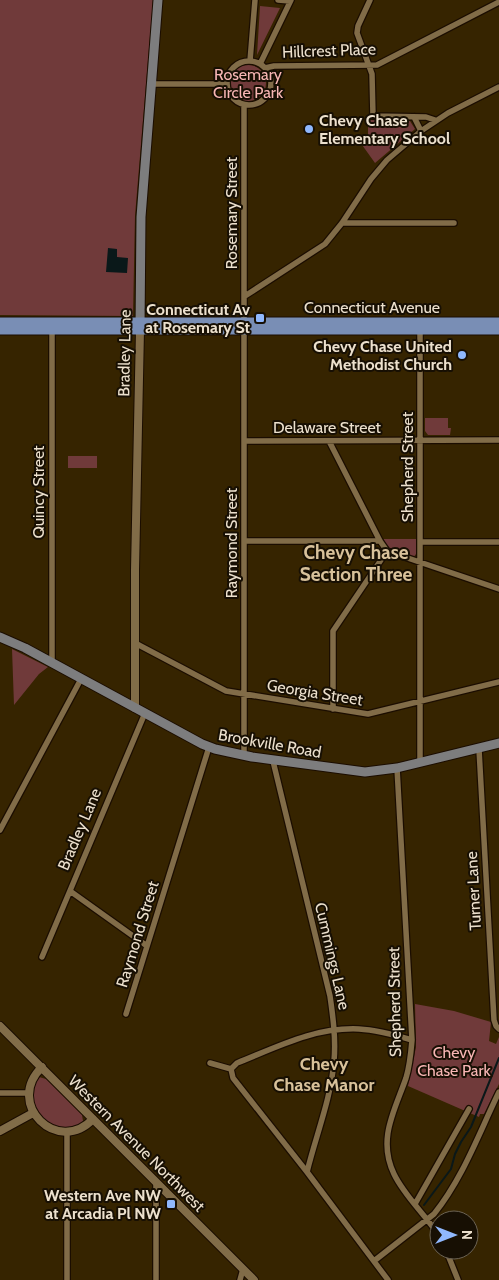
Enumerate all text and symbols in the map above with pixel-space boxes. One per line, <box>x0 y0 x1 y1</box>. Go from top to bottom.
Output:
street label: Hillcrest Place <box>282 39 376 62</box>
park label: Rosemary Circle Park <box>213 65 284 102</box>
place label: Chevy Chase Elementary School <box>319 111 450 148</box>
marker: Chevy Chase Elementary School <box>303 123 315 135</box>
street label: Rosemary Street <box>222 156 241 269</box>
street label: Connecticut Avenue <box>304 298 440 317</box>
place label: Connecticut Av at Rosemary St <box>145 300 250 337</box>
street label: Bradley Lane <box>114 309 135 397</box>
marker: Connecticut Av at Rosemary St <box>254 312 266 324</box>
place label: Chevy Chase United Methodist Church <box>313 337 452 374</box>
marker: Chevy Chase United Methodist Church <box>456 349 468 361</box>
street label: Shepherd Street <box>398 411 417 522</box>
street label: Delaware Street <box>273 418 382 437</box>
street label: Quincy Street <box>29 445 48 539</box>
street label: Raymond Street <box>222 487 241 598</box>
district label: Chevy Chase Section Three <box>300 541 413 586</box>
street label: Georgia Street <box>266 676 365 710</box>
street label: Brookville Road <box>217 725 323 762</box>
street label: Bradley Lane <box>54 785 105 873</box>
street label: Turner Lane <box>462 851 485 931</box>
street label: Raymond Street <box>112 878 163 990</box>
street label: Cummings Lane <box>311 901 354 1012</box>
street label: Shepherd Street <box>384 946 405 1057</box>
park label: Chevy Chase Park <box>417 1043 492 1080</box>
district label: Chevy Chase Manor <box>274 1053 374 1096</box>
street label: Western Avenue Northwest <box>64 1071 209 1216</box>
place label: Western Ave NW at Arcadia Pl NW <box>44 1186 162 1223</box>
marker: Western Ave NW at Arcadia Pl NW <box>165 1198 177 1210</box>
north arrow <box>429 1210 479 1260</box>
text: N <box>458 1230 476 1240</box>

